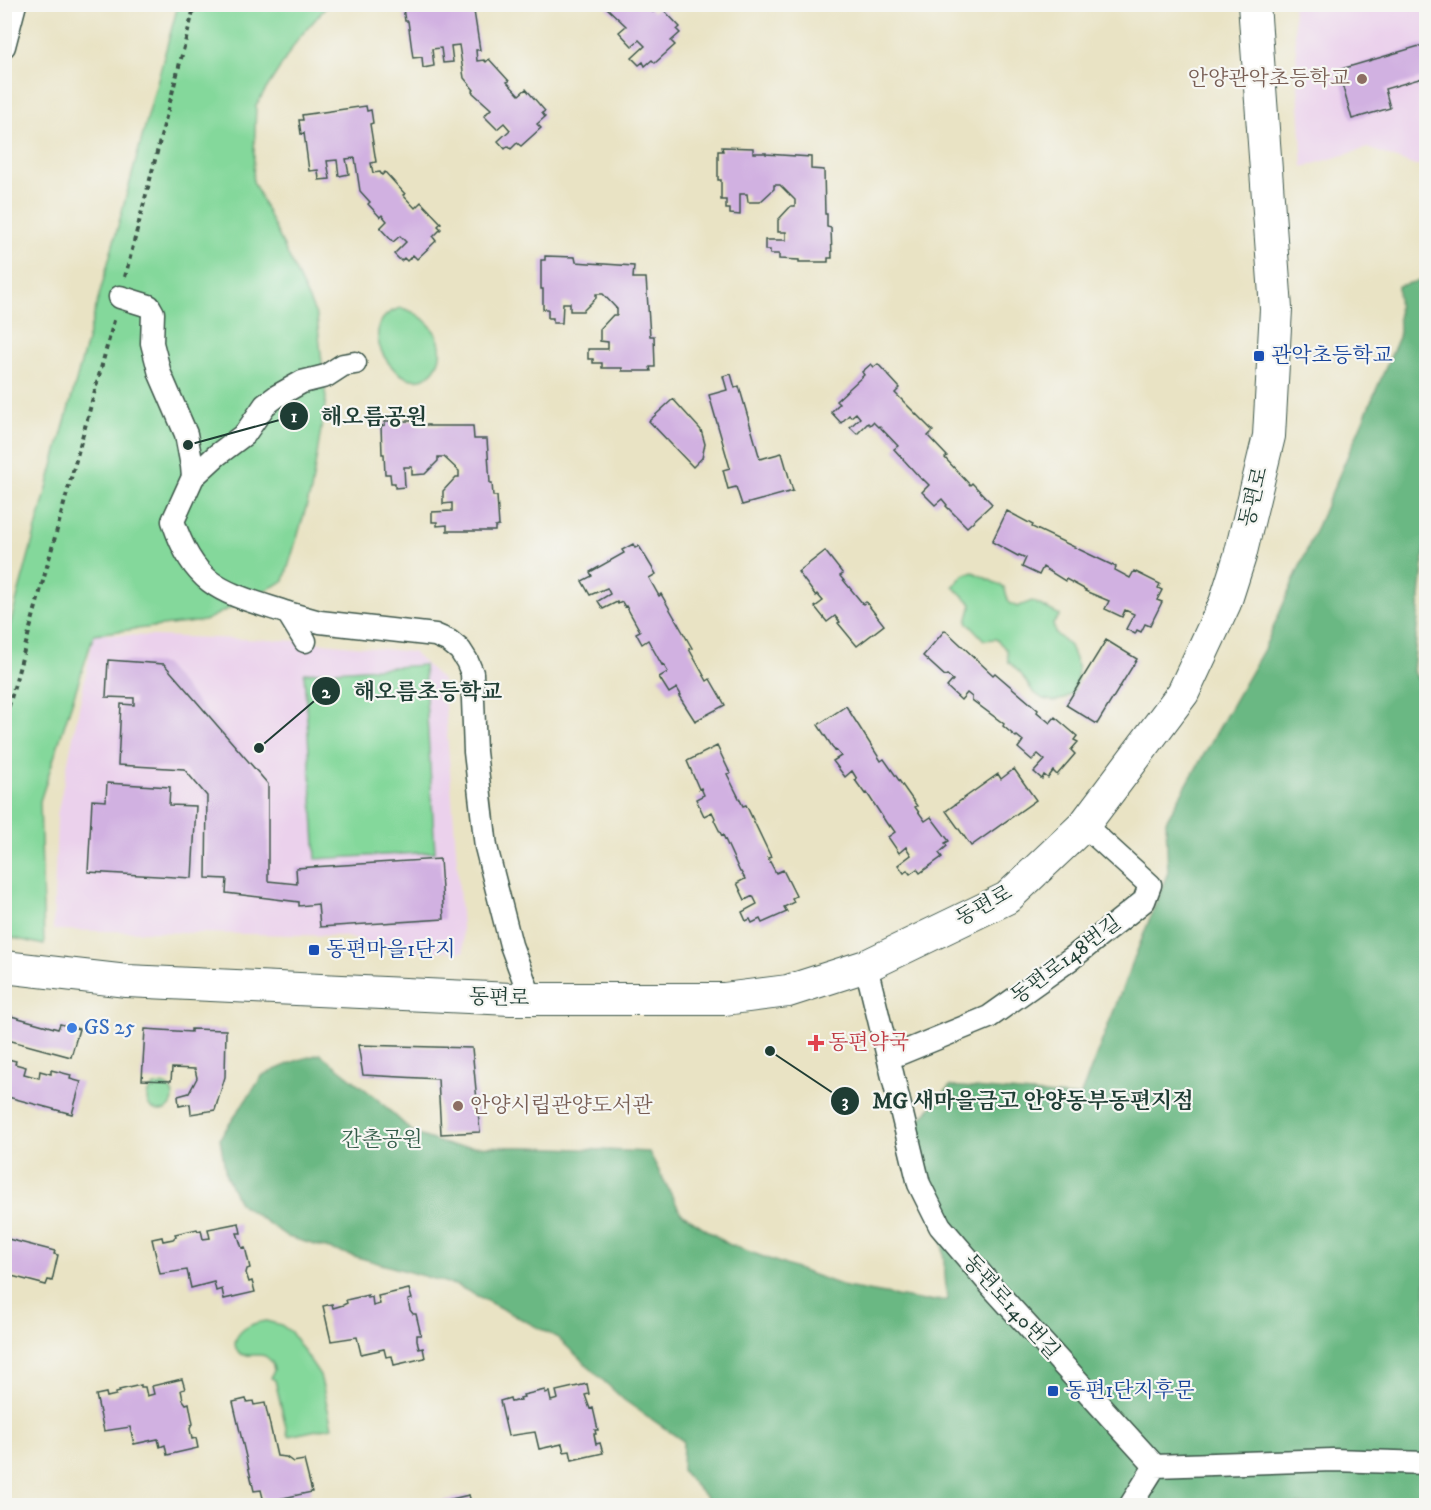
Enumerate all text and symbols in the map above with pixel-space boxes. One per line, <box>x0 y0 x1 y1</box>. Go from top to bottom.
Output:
place label: 안양관악초등학교 <box>1188 66 1350 92</box>
marker: 안양관악초등학교 <box>1355 72 1369 86</box>
place label: 관악초등학교 <box>1271 343 1393 369</box>
marker: 관악초등학교 <box>1252 349 1266 363</box>
callout: 해오름공원 <box>279 396 439 436</box>
text: 해오름공원 <box>321 404 427 431</box>
text: 1 <box>291 406 298 428</box>
street label: 동편로 <box>1234 464 1274 530</box>
callout: 해오름초등학교 <box>311 671 514 711</box>
text: 해오름초등학교 <box>354 679 502 706</box>
text: 2 <box>322 682 332 704</box>
street label: 동편로 <box>951 880 1017 932</box>
street label: 동편로148번길 <box>1006 910 1126 1010</box>
place label: 동편마을1단지 <box>326 937 455 963</box>
marker: 동편마을1단지 <box>307 943 321 957</box>
street label: 동편로 <box>468 984 530 1012</box>
place label: GS 25 <box>84 1015 135 1041</box>
marker: GS 25 <box>65 1021 79 1035</box>
place label: 동편약국 <box>828 1030 909 1056</box>
marker: 동편약국 <box>809 1036 823 1050</box>
callout: MG 새마을금고 안양동부동편지점 <box>830 1081 1205 1121</box>
text: MG 새마을금고 안양동부동편지점 <box>873 1088 1193 1115</box>
text: 3 <box>842 1091 849 1113</box>
place label: 안양시립관양도서관 <box>470 1093 653 1119</box>
marker: 안양시립관양도서관 <box>451 1099 465 1113</box>
park label: 간촌공원 <box>341 1127 423 1153</box>
street label: 동편로140번길 <box>957 1249 1065 1365</box>
place label: 동편1단지후문 <box>1065 1378 1194 1404</box>
marker: 동편1단지후문 <box>1046 1384 1060 1398</box>

